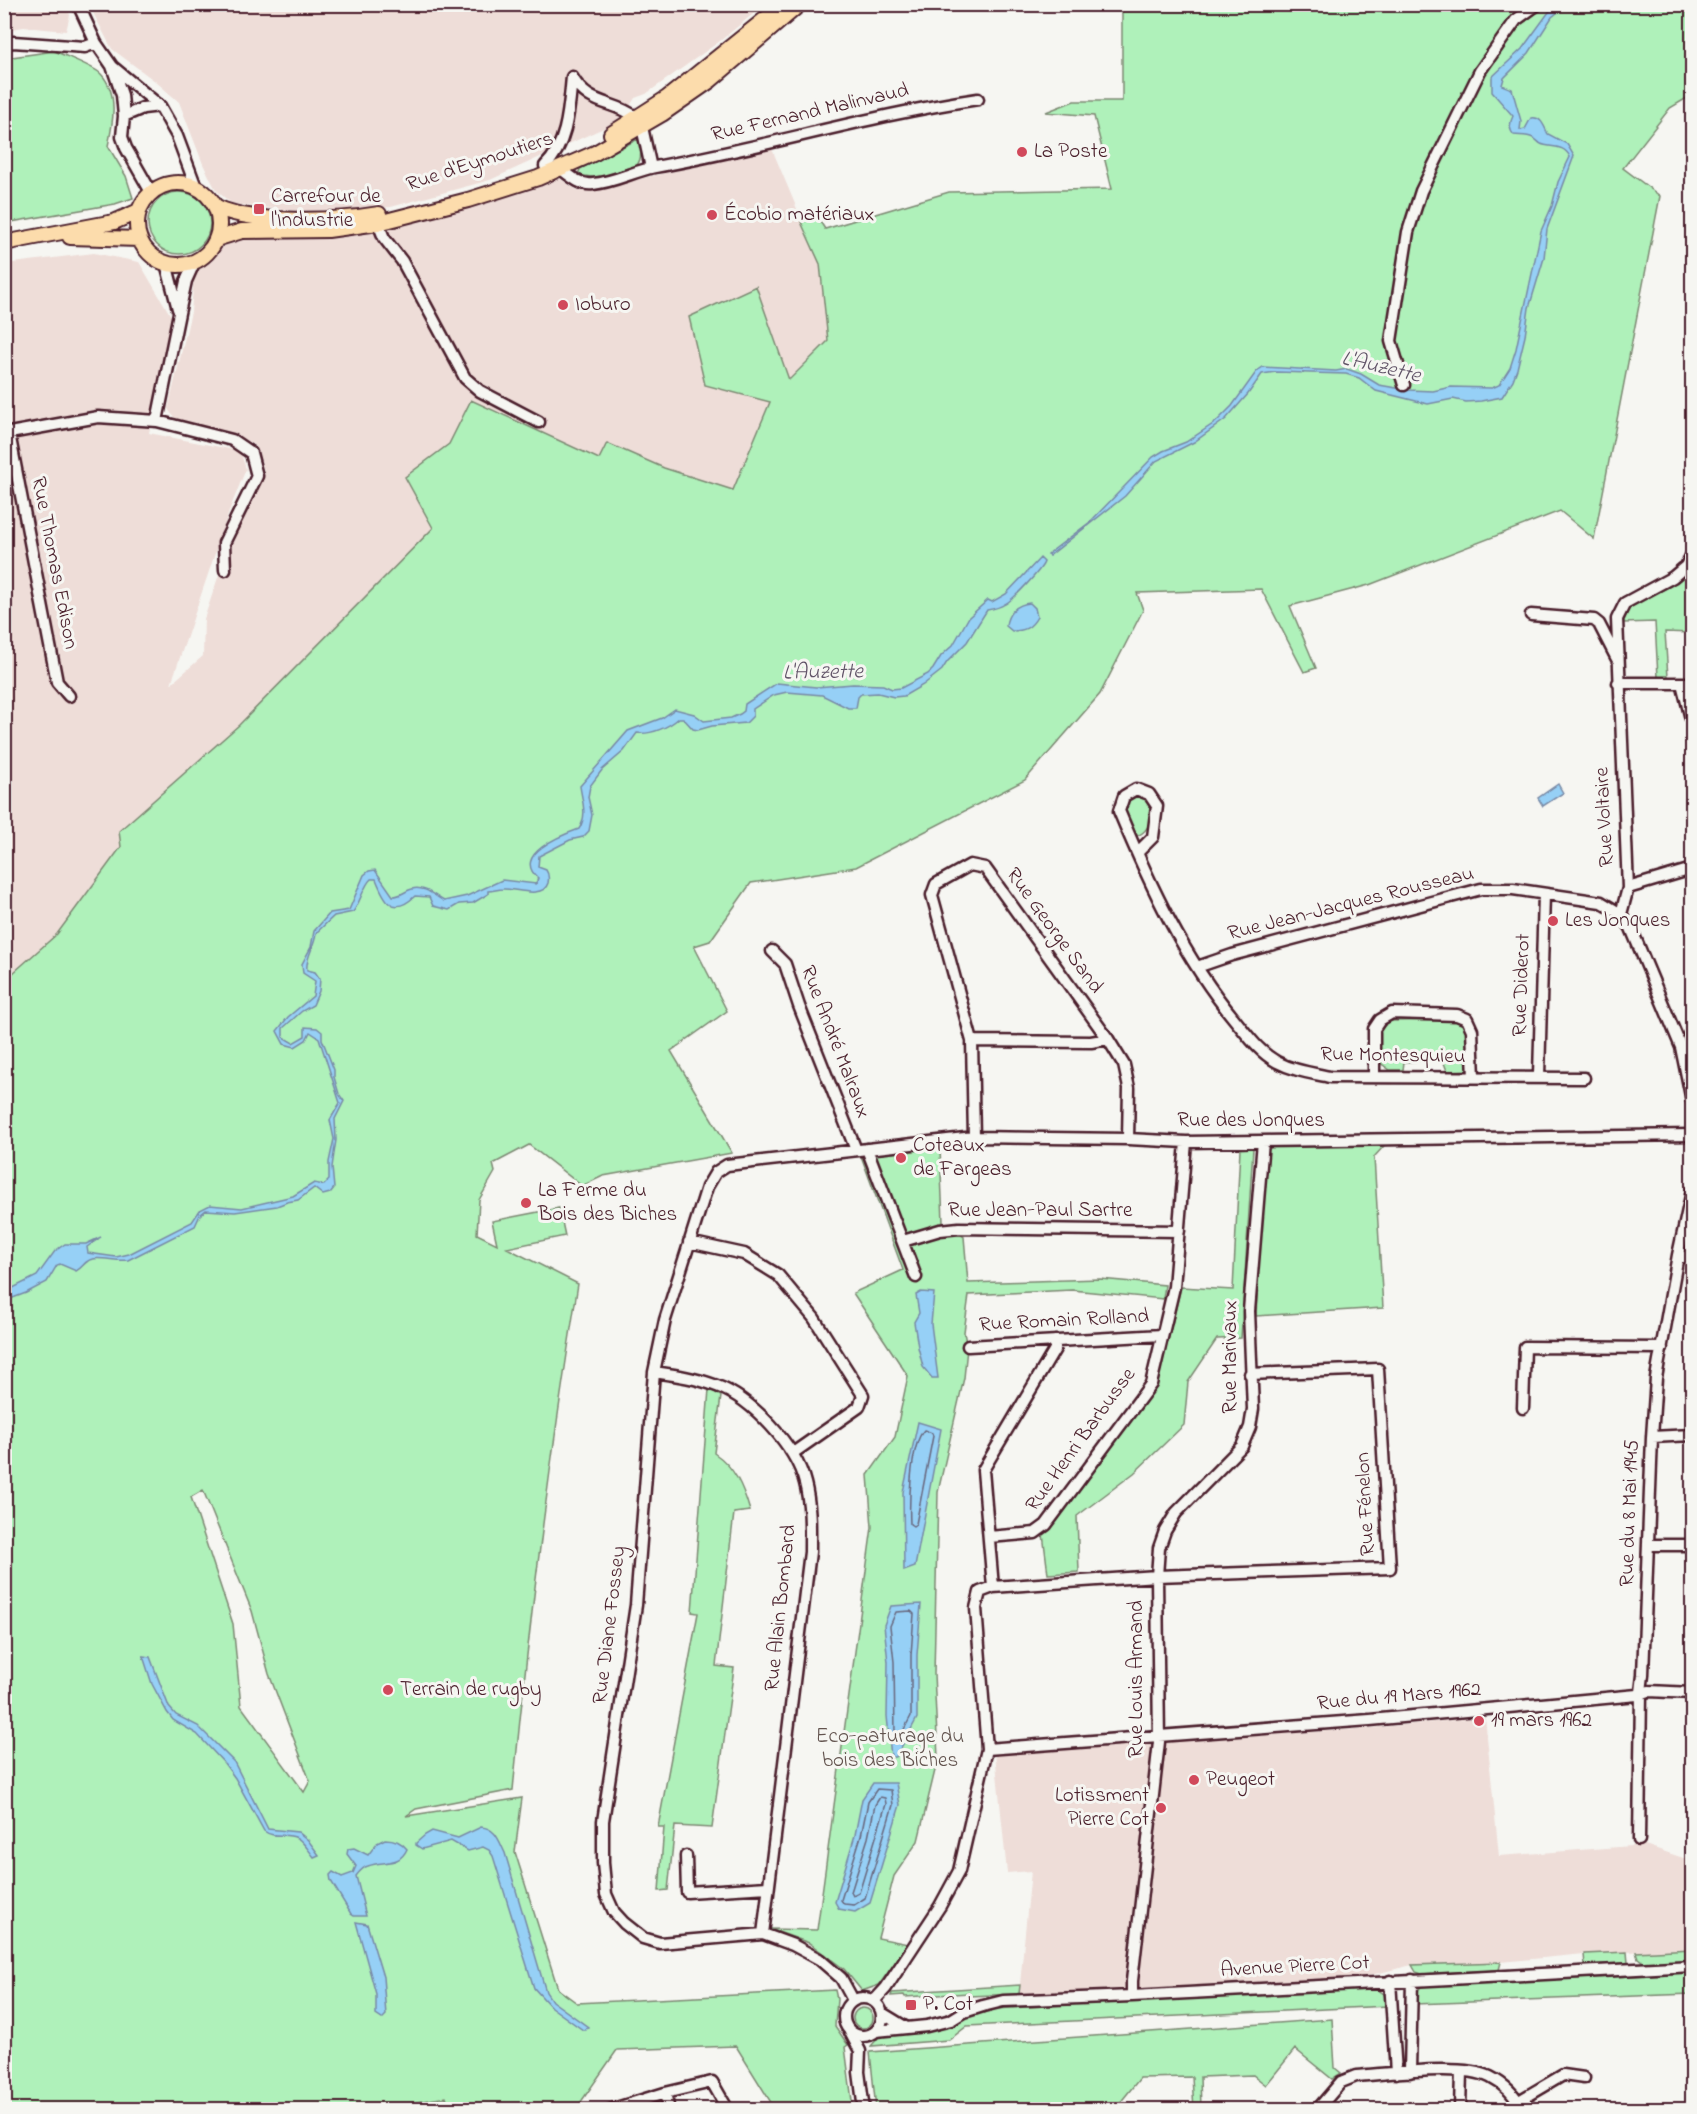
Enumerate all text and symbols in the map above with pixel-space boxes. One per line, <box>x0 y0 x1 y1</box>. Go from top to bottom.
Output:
street label: Rue Fernand Malinvaud <box>708 76 912 150</box>
street label: Rue d'Eymoutiers <box>403 124 558 202</box>
place label: La Poste <box>1034 137 1108 167</box>
marker: La Poste <box>1015 145 1029 159</box>
place label: Carrefour de l'Industrie <box>271 182 381 236</box>
place label: Écobio matériaux <box>724 200 874 230</box>
marker: Carrefour de l'Industrie <box>252 202 266 216</box>
marker: Écobio matériaux <box>705 208 719 222</box>
place label: Ioburo <box>575 290 631 320</box>
marker: Ioburo <box>556 298 570 312</box>
water label: L'Auzette <box>1338 343 1425 393</box>
street label: Rue Thomas Edison <box>23 474 85 652</box>
water label: L'Auzette <box>783 656 865 690</box>
street label: Rue Voltaire <box>1587 766 1623 868</box>
street label: Rue Jean-Jacques Rousseau <box>1225 859 1477 949</box>
street label: Rue George Sand <box>996 862 1110 1002</box>
place label: Les Jonques <box>1565 906 1670 936</box>
marker: Les Jonques <box>1546 914 1560 928</box>
street label: Rue Diderot <box>1505 933 1539 1037</box>
street label: Rue André Malraux <box>792 961 878 1123</box>
street label: Rue Montesquieu <box>1320 1040 1466 1072</box>
street label: Rue des Jonques <box>1177 1106 1325 1136</box>
place label: Coteaux de Fargeas <box>913 1131 1012 1187</box>
marker: Coteaux de Fargeas <box>894 1151 908 1165</box>
place label: La Ferme du Bois des Biches <box>537 1176 677 1230</box>
marker: La Ferme du Bois des Biches <box>519 1196 533 1210</box>
street label: Rue Jean-Paul Sartre <box>948 1196 1133 1226</box>
street label: Rue Marivaux <box>1216 1300 1246 1414</box>
street label: Rue Romain Rolland <box>978 1302 1150 1340</box>
street label: Rue Henri Barbusse <box>1018 1361 1144 1518</box>
street label: Rue du 8 Mai 1945 <box>1612 1439 1648 1587</box>
street label: Rue Fénelon <box>1348 1451 1384 1557</box>
street label: Rue Alain Bombard <box>757 1523 805 1693</box>
street label: Rue Diane Fossey <box>585 1544 637 1706</box>
street label: Rue Louis Armand <box>1122 1600 1152 1758</box>
place label: Terrain de rugby <box>400 1675 541 1707</box>
street label: Rue du 19 Mars 1962 <box>1316 1675 1482 1719</box>
marker: Terrain de rugby <box>381 1683 395 1697</box>
place label: 19 mars 1962 <box>1491 1706 1592 1736</box>
marker: 19 mars 1962 <box>1472 1714 1486 1728</box>
park label: Eco-paturage du bois des Biches <box>816 1722 964 1776</box>
place label: Peugeot <box>1206 1765 1275 1797</box>
marker: Peugeot <box>1187 1773 1201 1787</box>
place label: Lotissment Pierre Cot <box>1055 1781 1149 1835</box>
marker: Lotissment Pierre Cot <box>1154 1801 1168 1815</box>
street label: Avenue Pierre Cot <box>1220 1948 1370 1986</box>
place label: P. Cot <box>923 1990 973 2020</box>
marker: P. Cot <box>904 1998 918 2012</box>

